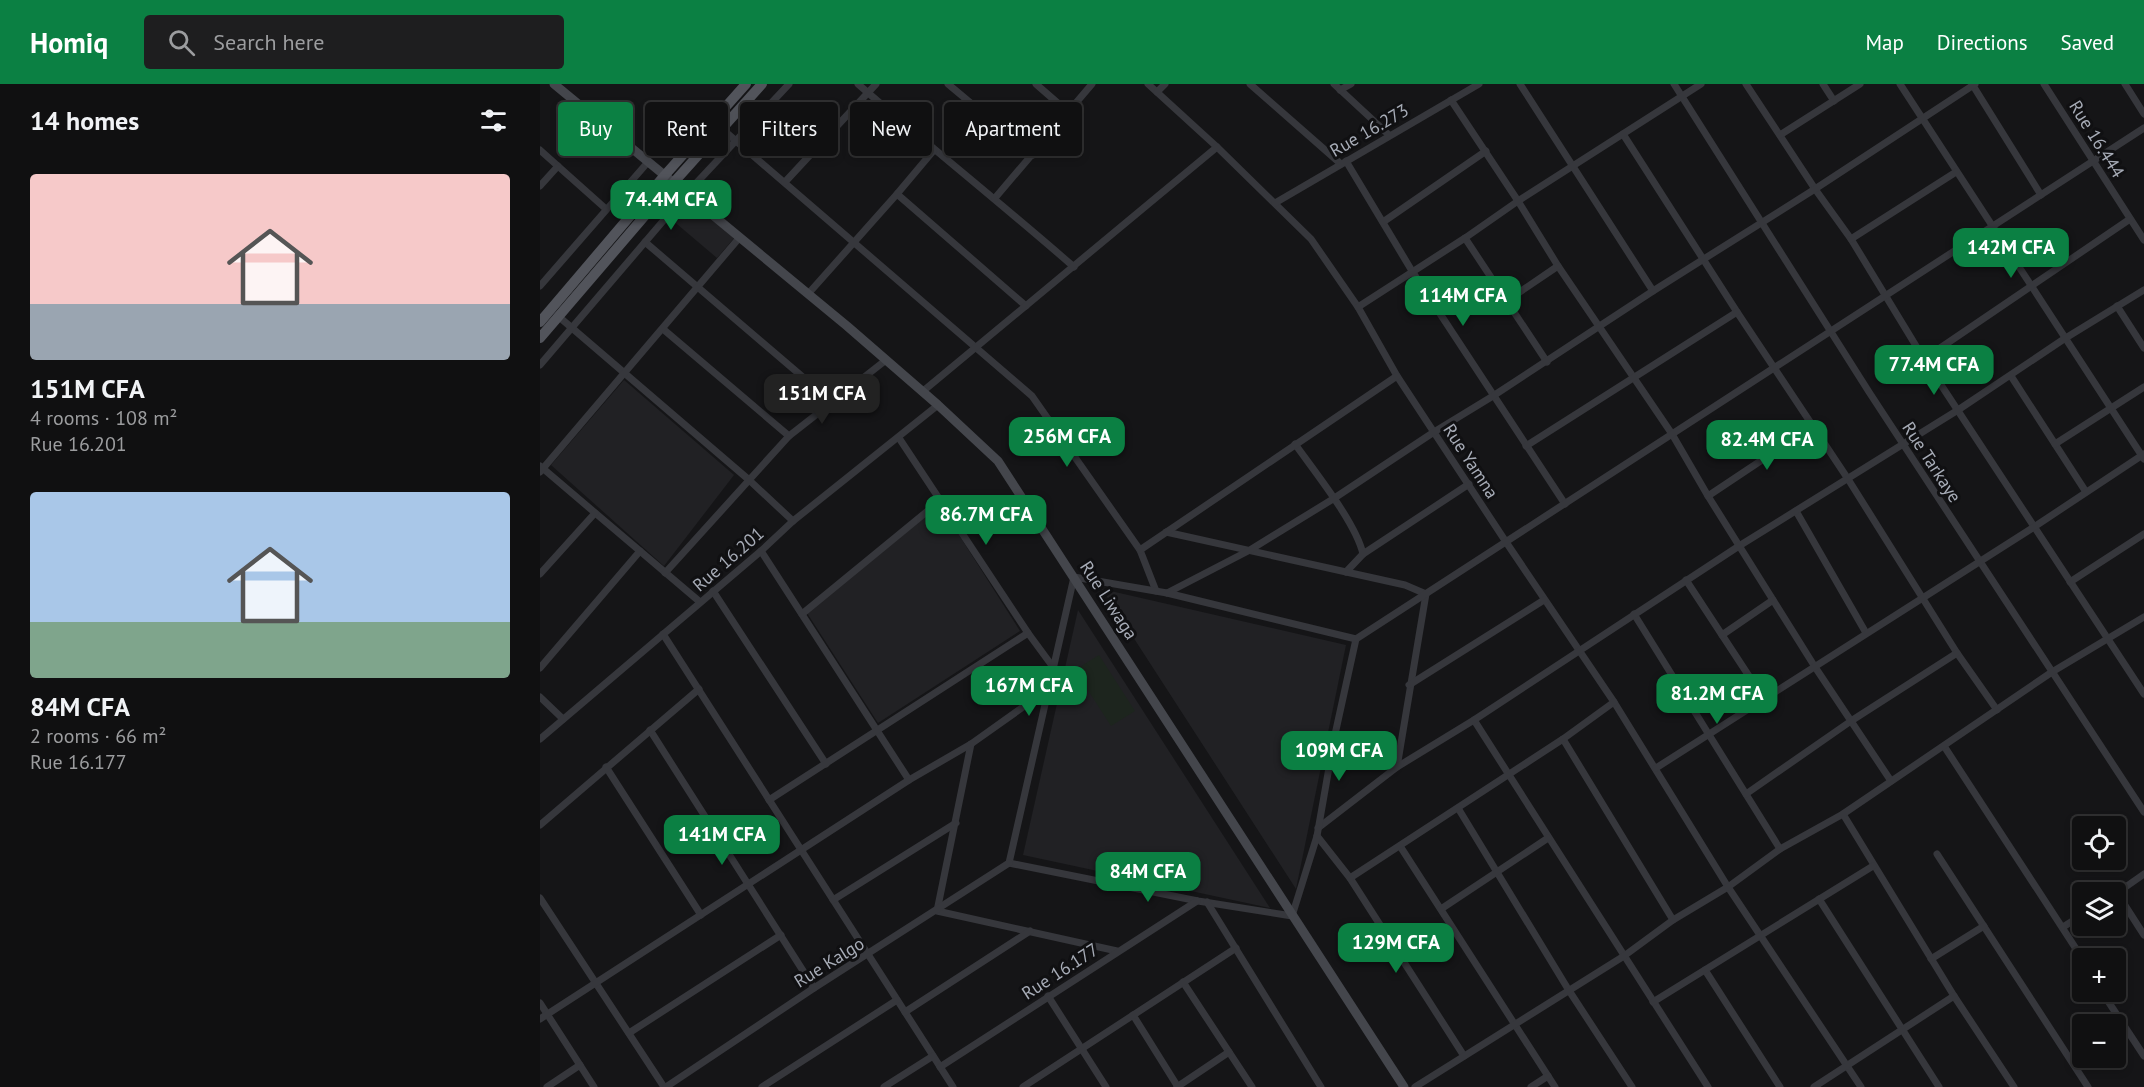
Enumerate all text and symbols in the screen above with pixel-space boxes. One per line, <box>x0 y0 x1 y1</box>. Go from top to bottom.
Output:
search box <box>144 15 564 69</box>
text: Homiq <box>30 24 108 61</box>
icon: search <box>165 26 198 59</box>
text: Search here <box>213 28 324 56</box>
text: Map <box>1865 29 1904 56</box>
text: Directions <box>1937 29 2028 56</box>
text: Saved <box>2061 29 2114 56</box>
street label: Rue 16.444 <box>2064 96 2130 182</box>
street label: Rue 16.273 <box>1326 98 1412 162</box>
chip: Buy <box>558 102 633 156</box>
chip: Rent <box>645 102 728 156</box>
chip: Filters <box>740 102 838 156</box>
chip: New <box>850 102 932 156</box>
chip: Apartment <box>944 102 1082 156</box>
text: 14 homes <box>30 104 139 137</box>
icon: filters <box>477 104 510 137</box>
pin: 74.4M CFA <box>602 180 740 231</box>
text: 74.4M CFA <box>624 186 718 212</box>
icon: home <box>216 213 324 321</box>
pin: 142M CFA <box>1949 228 2073 279</box>
text: 142M CFA <box>1967 234 2055 260</box>
pin: 114M CFA <box>1401 276 1525 327</box>
text: 114M CFA <box>1419 282 1507 308</box>
pin: 77.4M CFA <box>1865 345 2003 396</box>
text: 77.4M CFA <box>1889 351 1979 377</box>
text: 151M CFA <box>30 372 145 405</box>
pin: 151M CFA <box>760 374 884 425</box>
text: 151M CFA <box>778 380 866 406</box>
text: 4 rooms · 108 m² <box>30 405 177 431</box>
pin: 256M CFA <box>1005 417 1129 468</box>
street label: Rue Tarkaye <box>1897 417 1967 507</box>
street label: Rue Yamna <box>1438 419 1504 503</box>
pin: 82.4M CFA <box>1698 420 1836 471</box>
text: 256M CFA <box>1023 423 1111 449</box>
text: 82.4M CFA <box>1720 426 1814 452</box>
text: Rue 16.201 <box>30 431 127 457</box>
pin: 86.7M CFA <box>917 495 1055 546</box>
text: 86.7M CFA <box>939 501 1033 527</box>
street label: Rue 16.201 <box>688 522 768 596</box>
icon: home <box>216 531 324 639</box>
street label: Rue Liwaga <box>1075 556 1143 644</box>
pin: 167M CFA <box>967 666 1091 717</box>
text: 167M CFA <box>985 672 1073 698</box>
pin: 81.2M CFA <box>1648 674 1786 725</box>
text: 81.2M CFA <box>1670 680 1764 706</box>
text: 84M CFA <box>30 690 130 723</box>
text: 2 rooms · 66 m² <box>30 723 166 749</box>
pin: 109M CFA <box>1277 731 1401 782</box>
text: 109M CFA <box>1295 737 1383 763</box>
text: Rue 16.177 <box>30 749 127 775</box>
pin: 141M CFA <box>660 815 784 866</box>
map controls <box>2072 816 2126 1068</box>
button: locate <box>2072 816 2126 870</box>
text: 141M CFA <box>678 821 766 847</box>
pin: 84M CFA <box>1093 852 1203 903</box>
text: 84M CFA <box>1110 858 1186 884</box>
button: layers <box>2072 882 2126 936</box>
pin: 129M CFA <box>1334 923 1458 974</box>
text: 129M CFA <box>1352 929 1440 955</box>
street label: Rue Kalgo <box>790 932 868 992</box>
street label: Rue 16.177 <box>1017 938 1103 1004</box>
button: + <box>2072 948 2126 1002</box>
button: − <box>2072 1014 2126 1068</box>

